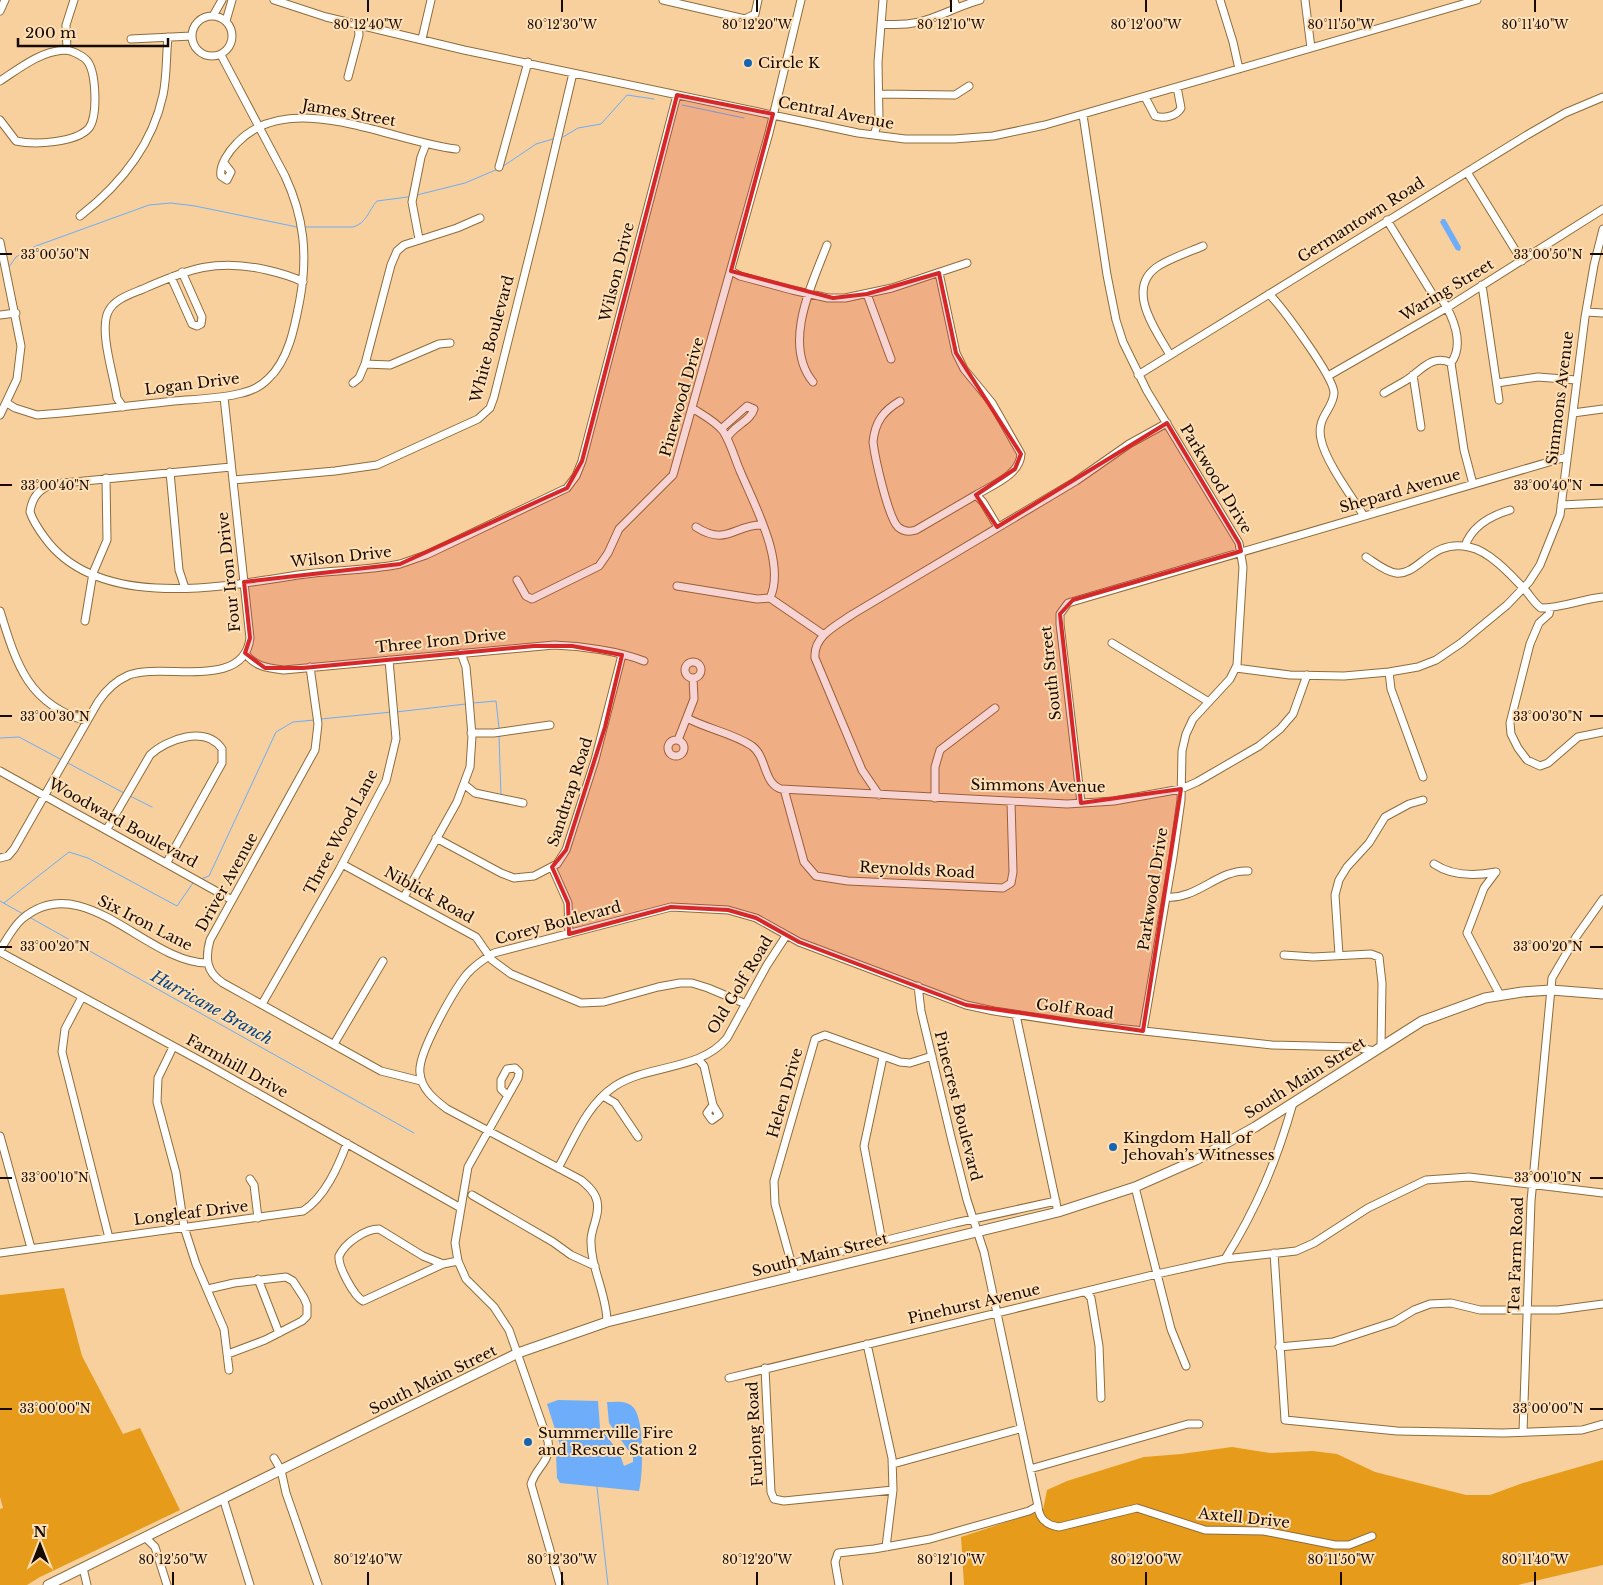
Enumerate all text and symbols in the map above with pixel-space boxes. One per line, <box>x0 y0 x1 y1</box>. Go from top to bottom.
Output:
scale bar <box>18 15 168 47</box>
text: 80°12'40"W <box>334 17 403 32</box>
text: 80°12'30"W <box>527 17 598 32</box>
text: 80°12'20"W <box>722 17 793 32</box>
text: 80°12'10"W <box>917 17 986 32</box>
text: 80°12'00"W <box>1111 17 1182 32</box>
text: 80°11'50"W <box>1308 17 1375 32</box>
text: 80°11'40"W <box>1502 17 1569 32</box>
text: 200 m <box>25 23 76 42</box>
place label: Circle K <box>758 53 820 72</box>
marker: Circle K <box>742 57 754 69</box>
street label: Central Avenue <box>776 92 896 133</box>
street label: James Street <box>299 95 398 130</box>
street label: Germantown Road <box>1294 173 1428 266</box>
street label: Wilson Drive <box>595 220 638 324</box>
text: 33°00'50"N <box>21 247 90 262</box>
text: 33°00'50"N <box>1514 247 1583 262</box>
street label: Waring Street <box>1396 254 1497 325</box>
street label: White Boulevard <box>465 273 518 406</box>
street label: Simmons Avenue <box>1542 330 1577 466</box>
street label: Pinewood Drive <box>655 335 708 459</box>
street label: Logan Drive <box>143 368 241 399</box>
street label: Parkwood Drive <box>1176 421 1257 537</box>
street label: Shepard Avenue <box>1337 464 1463 517</box>
text: 33°00'40"N <box>20 478 90 493</box>
text: 33°00'40"N <box>1513 478 1583 493</box>
street label: Four Iron Drive <box>213 511 244 633</box>
street label: Wilson Drive <box>288 542 392 571</box>
street label: Three Iron Drive <box>375 624 507 657</box>
street label: South Street <box>1036 625 1065 721</box>
text: 33°00'30"N <box>20 709 90 724</box>
text: 33°00'30"N <box>1513 709 1583 724</box>
street label: Sandtrap Road <box>543 735 596 849</box>
street label: Three Wood Lane <box>300 766 382 898</box>
street label: Woodward Boulevard <box>44 773 201 871</box>
street label: Simmons Avenue <box>970 775 1106 796</box>
street label: Parkwood Drive <box>1133 826 1172 952</box>
street label: Driver Avenue <box>191 829 262 935</box>
street label: Reynolds Road <box>859 857 975 882</box>
street label: Niblick Road <box>381 862 477 927</box>
street label: Six Iron Lane <box>95 891 196 955</box>
street label: Corey Boulevard <box>493 897 623 948</box>
street label: Old Golf Road <box>703 932 776 1037</box>
text: 33°00'20"N <box>20 939 90 954</box>
text: 33°00'20"N <box>1513 939 1583 954</box>
water label: Hurricane Branch <box>147 965 276 1049</box>
street label: Golf Road <box>1035 994 1115 1023</box>
street label: Pinecrest Boulevard <box>931 1029 986 1183</box>
street label: Farmhill Drive <box>183 1030 291 1101</box>
street label: South Main Street <box>1241 1032 1369 1123</box>
street label: Helen Drive <box>763 1046 806 1140</box>
place label: Kingdom Hall of Jehovah’s Witnesses <box>1121 1128 1275 1164</box>
marker: Kingdom Hall of Jehovah’s Witnesses <box>1107 1141 1119 1153</box>
text: 33°00'10"N <box>21 1170 89 1185</box>
text: 33°00'10"N <box>1514 1170 1582 1185</box>
street label: Longleaf Drive <box>133 1196 249 1229</box>
street label: Tea Farm Road <box>1504 1196 1527 1314</box>
street label: South Main Street <box>750 1228 890 1281</box>
street label: Pinehurst Avenue <box>906 1279 1042 1328</box>
street label: South Main Street <box>366 1340 500 1419</box>
street label: Furlong Road <box>742 1381 767 1487</box>
text: 33°00'00"N <box>19 1401 91 1416</box>
text: 33°00'00"N <box>1512 1401 1584 1416</box>
place label: Summerville Fire and Rescue Station 2 <box>538 1423 697 1459</box>
marker: Summerville Fire and Rescue Station 2 <box>522 1436 534 1448</box>
street label: Axtell Drive <box>1196 1503 1291 1532</box>
north arrow <box>15 1520 65 1570</box>
text: N <box>33 1523 47 1541</box>
text: 80°12'50"W <box>139 1552 208 1567</box>
text: 80°12'40"W <box>334 1552 403 1567</box>
text: 80°12'30"W <box>527 1552 598 1567</box>
text: 80°12'20"W <box>722 1552 793 1567</box>
text: 80°12'10"W <box>917 1552 986 1567</box>
text: 80°12'00"W <box>1111 1552 1182 1567</box>
text: 80°11'50"W <box>1308 1552 1375 1567</box>
text: 80°11'40"W <box>1502 1552 1569 1567</box>

